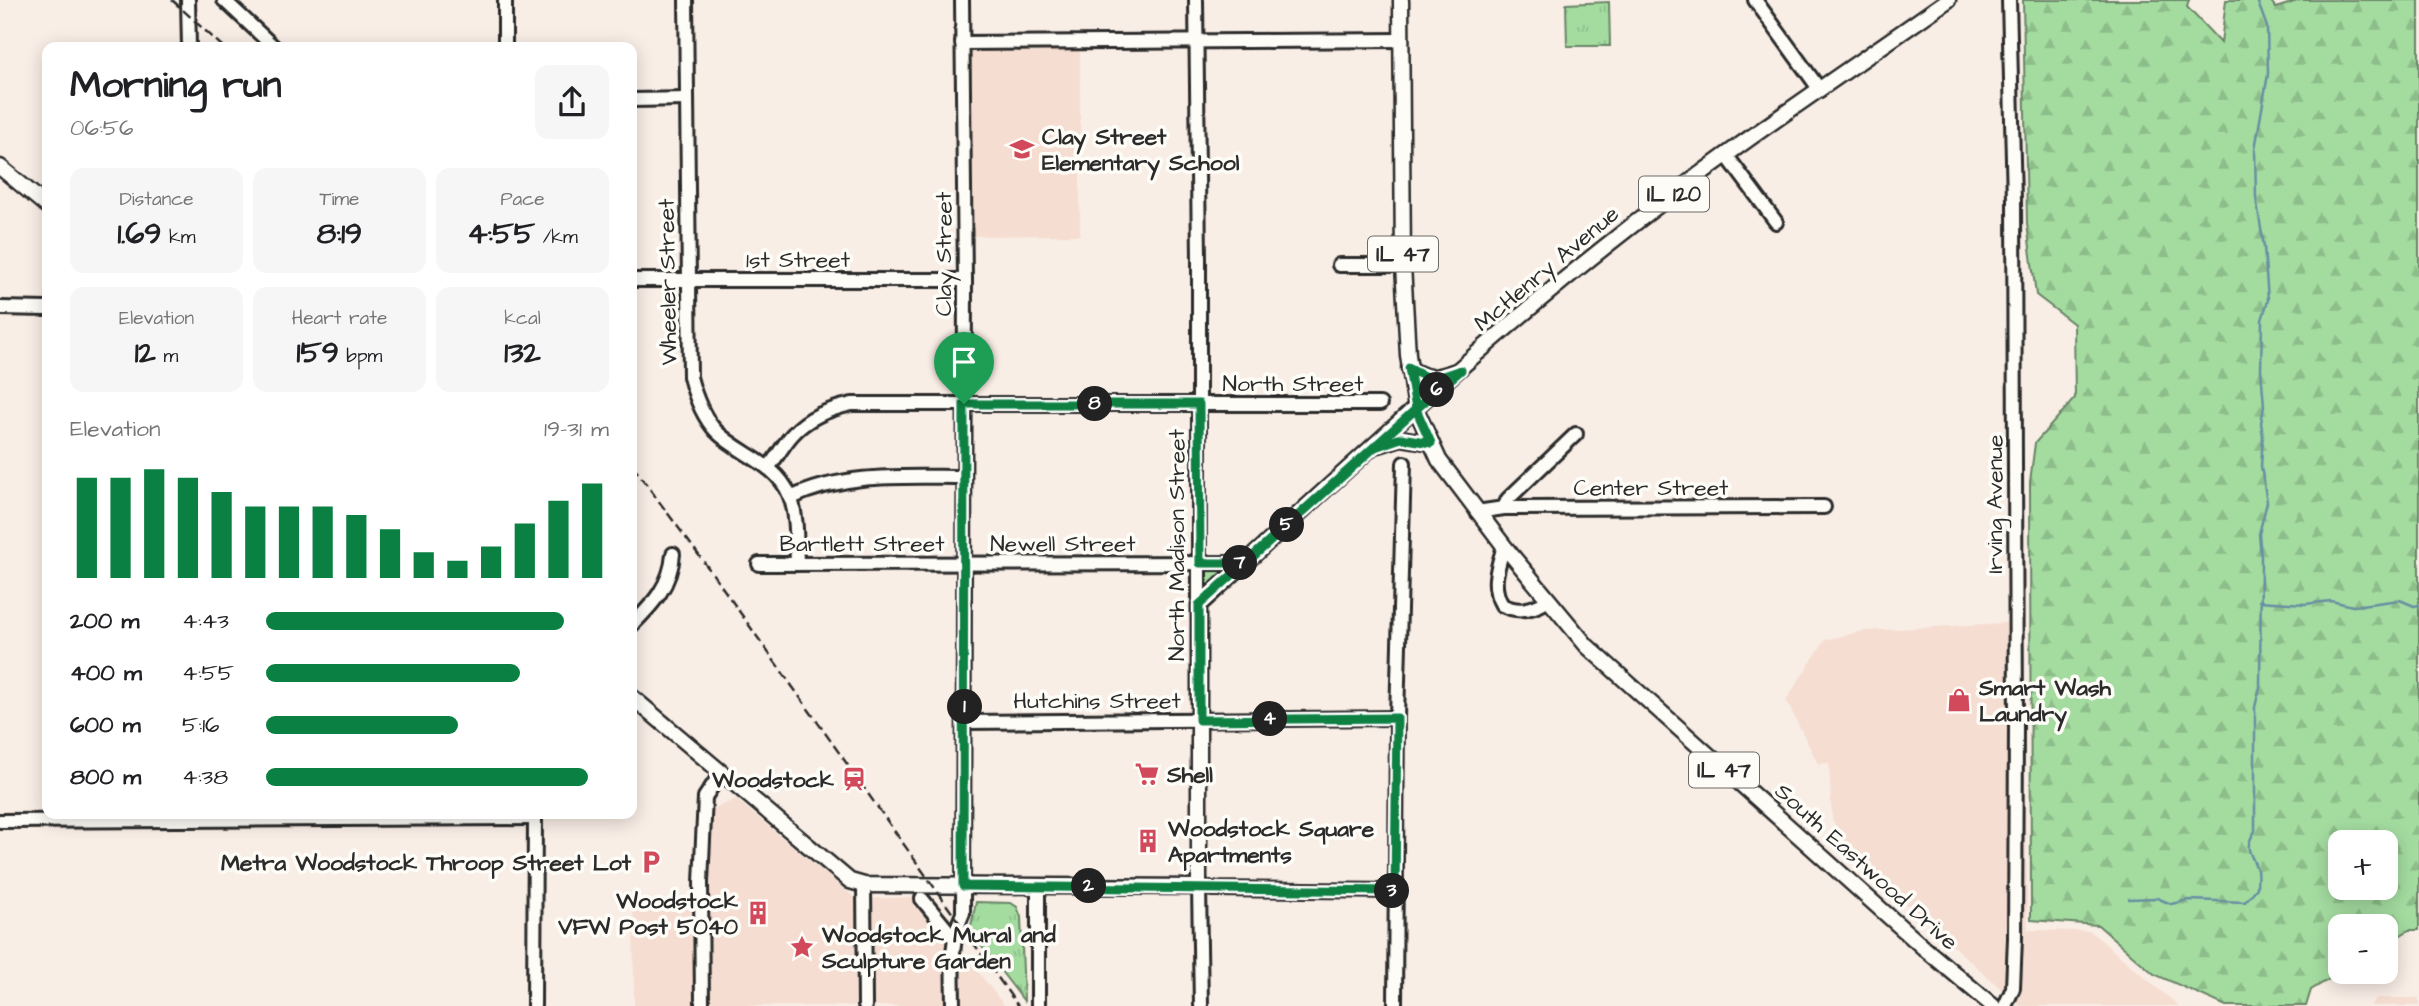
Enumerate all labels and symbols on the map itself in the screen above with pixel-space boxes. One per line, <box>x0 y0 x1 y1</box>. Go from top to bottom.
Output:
place label: Clay Street Elementary School <box>1042 121 1240 181</box>
school or university icon: Clay Street Elementary School <box>1008 135 1036 163</box>
road number: IL 120 <box>1639 176 1709 212</box>
street label: Clay Street <box>928 191 961 316</box>
street label: Wheeler Street <box>651 198 685 366</box>
street label: McHenry Avenue <box>1467 198 1627 340</box>
road number: IL 47 <box>1368 236 1438 272</box>
street label: 1st Street <box>746 244 851 276</box>
pin <box>934 332 994 404</box>
street label: North Street <box>1223 368 1364 400</box>
pin: 6 <box>1420 372 1454 408</box>
pin: 8 <box>1078 386 1112 422</box>
street label: North Madison Street <box>1161 428 1193 661</box>
street label: Irving Avenue <box>1979 435 2012 573</box>
street label: Center Street <box>1574 472 1729 504</box>
pin: 5 <box>1270 508 1304 542</box>
street label: Bartlett Street <box>780 528 945 560</box>
street label: Newell Street <box>990 528 1136 560</box>
pin: 7 <box>1222 546 1258 580</box>
place label: Smart Wash Laundry <box>1978 672 2111 732</box>
street label: Hutchins Street <box>1013 685 1181 717</box>
shop icon: Smart Wash Laundry <box>1945 686 1973 714</box>
pin: 1 <box>948 690 982 724</box>
pin: 4 <box>1252 702 1288 736</box>
road number: IL 47 <box>1689 752 1759 788</box>
place label: Shell <box>1166 759 1213 791</box>
supermarket icon: Shell <box>1133 760 1161 788</box>
place label: Woodstock <box>711 764 835 796</box>
station icon: Woodstock <box>840 765 868 793</box>
street label: South Eastwood Drive <box>1768 776 1965 958</box>
place label: Woodstock Square Apartments <box>1167 813 1375 871</box>
building icon: Woodstock Square Apartments <box>1134 827 1162 855</box>
place label: Metra Woodstock Throop Street Lot <box>221 847 632 879</box>
parking icon: Metra Woodstock Throop Street Lot <box>637 848 665 876</box>
pin: 2 <box>1072 868 1106 903</box>
pin: 3 <box>1374 874 1410 908</box>
place label: Woodstock VFW Post 5040 <box>557 885 739 943</box>
building icon: Woodstock VFW Post 5040 <box>744 899 772 927</box>
place label: Woodstock Mural and Sculpture Garden <box>821 919 1056 977</box>
place icon: Woodstock Mural and Sculpture Garden <box>788 933 816 961</box>

